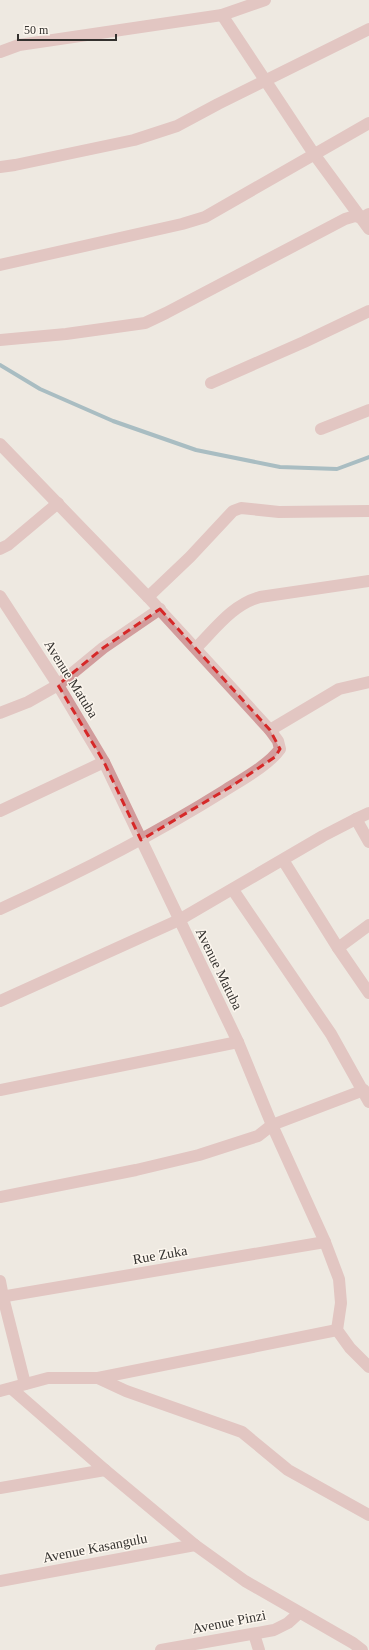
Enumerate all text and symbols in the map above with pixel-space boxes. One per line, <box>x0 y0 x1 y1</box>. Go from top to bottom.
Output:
scale bar <box>18 16 116 42</box>
text: 50 m <box>24 23 49 37</box>
street label: Avenue Matuba <box>41 637 101 721</box>
street label: Avenue Matuba <box>193 926 246 1013</box>
street label: Rue Zuka <box>132 1243 189 1267</box>
street label: Avenue Kasangulu <box>42 1531 148 1565</box>
street label: Avenue Pinzi <box>191 1607 267 1636</box>

